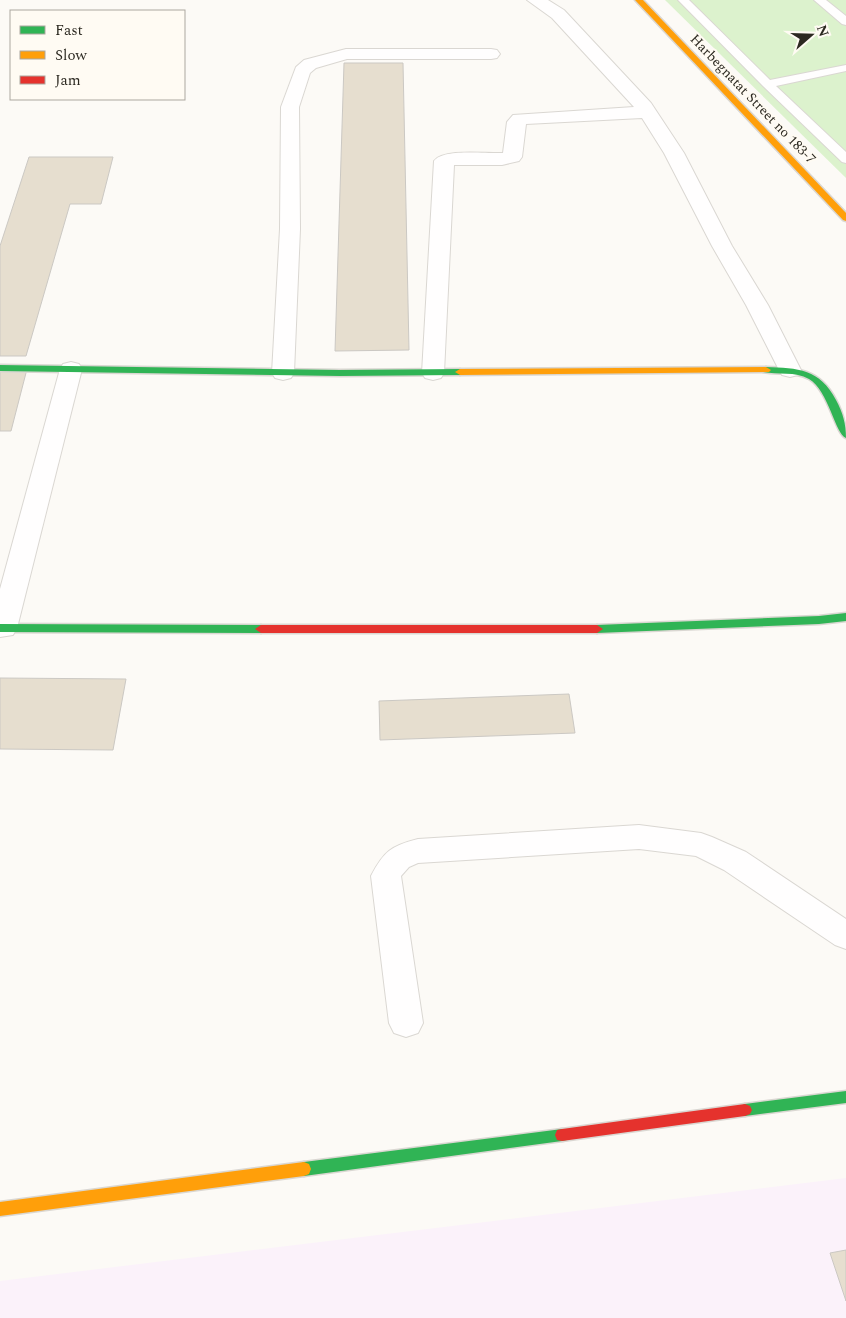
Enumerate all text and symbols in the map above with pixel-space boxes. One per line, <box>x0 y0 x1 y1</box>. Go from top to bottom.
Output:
legend <box>10 10 185 100</box>
north arrow <box>786 10 836 60</box>
text: Fast <box>55 19 83 42</box>
text: N <box>811 22 835 40</box>
street label: Harbegnatat Street no 183-7 <box>685 29 821 169</box>
text: Slow <box>55 44 87 67</box>
text: Jam <box>55 69 81 92</box>

